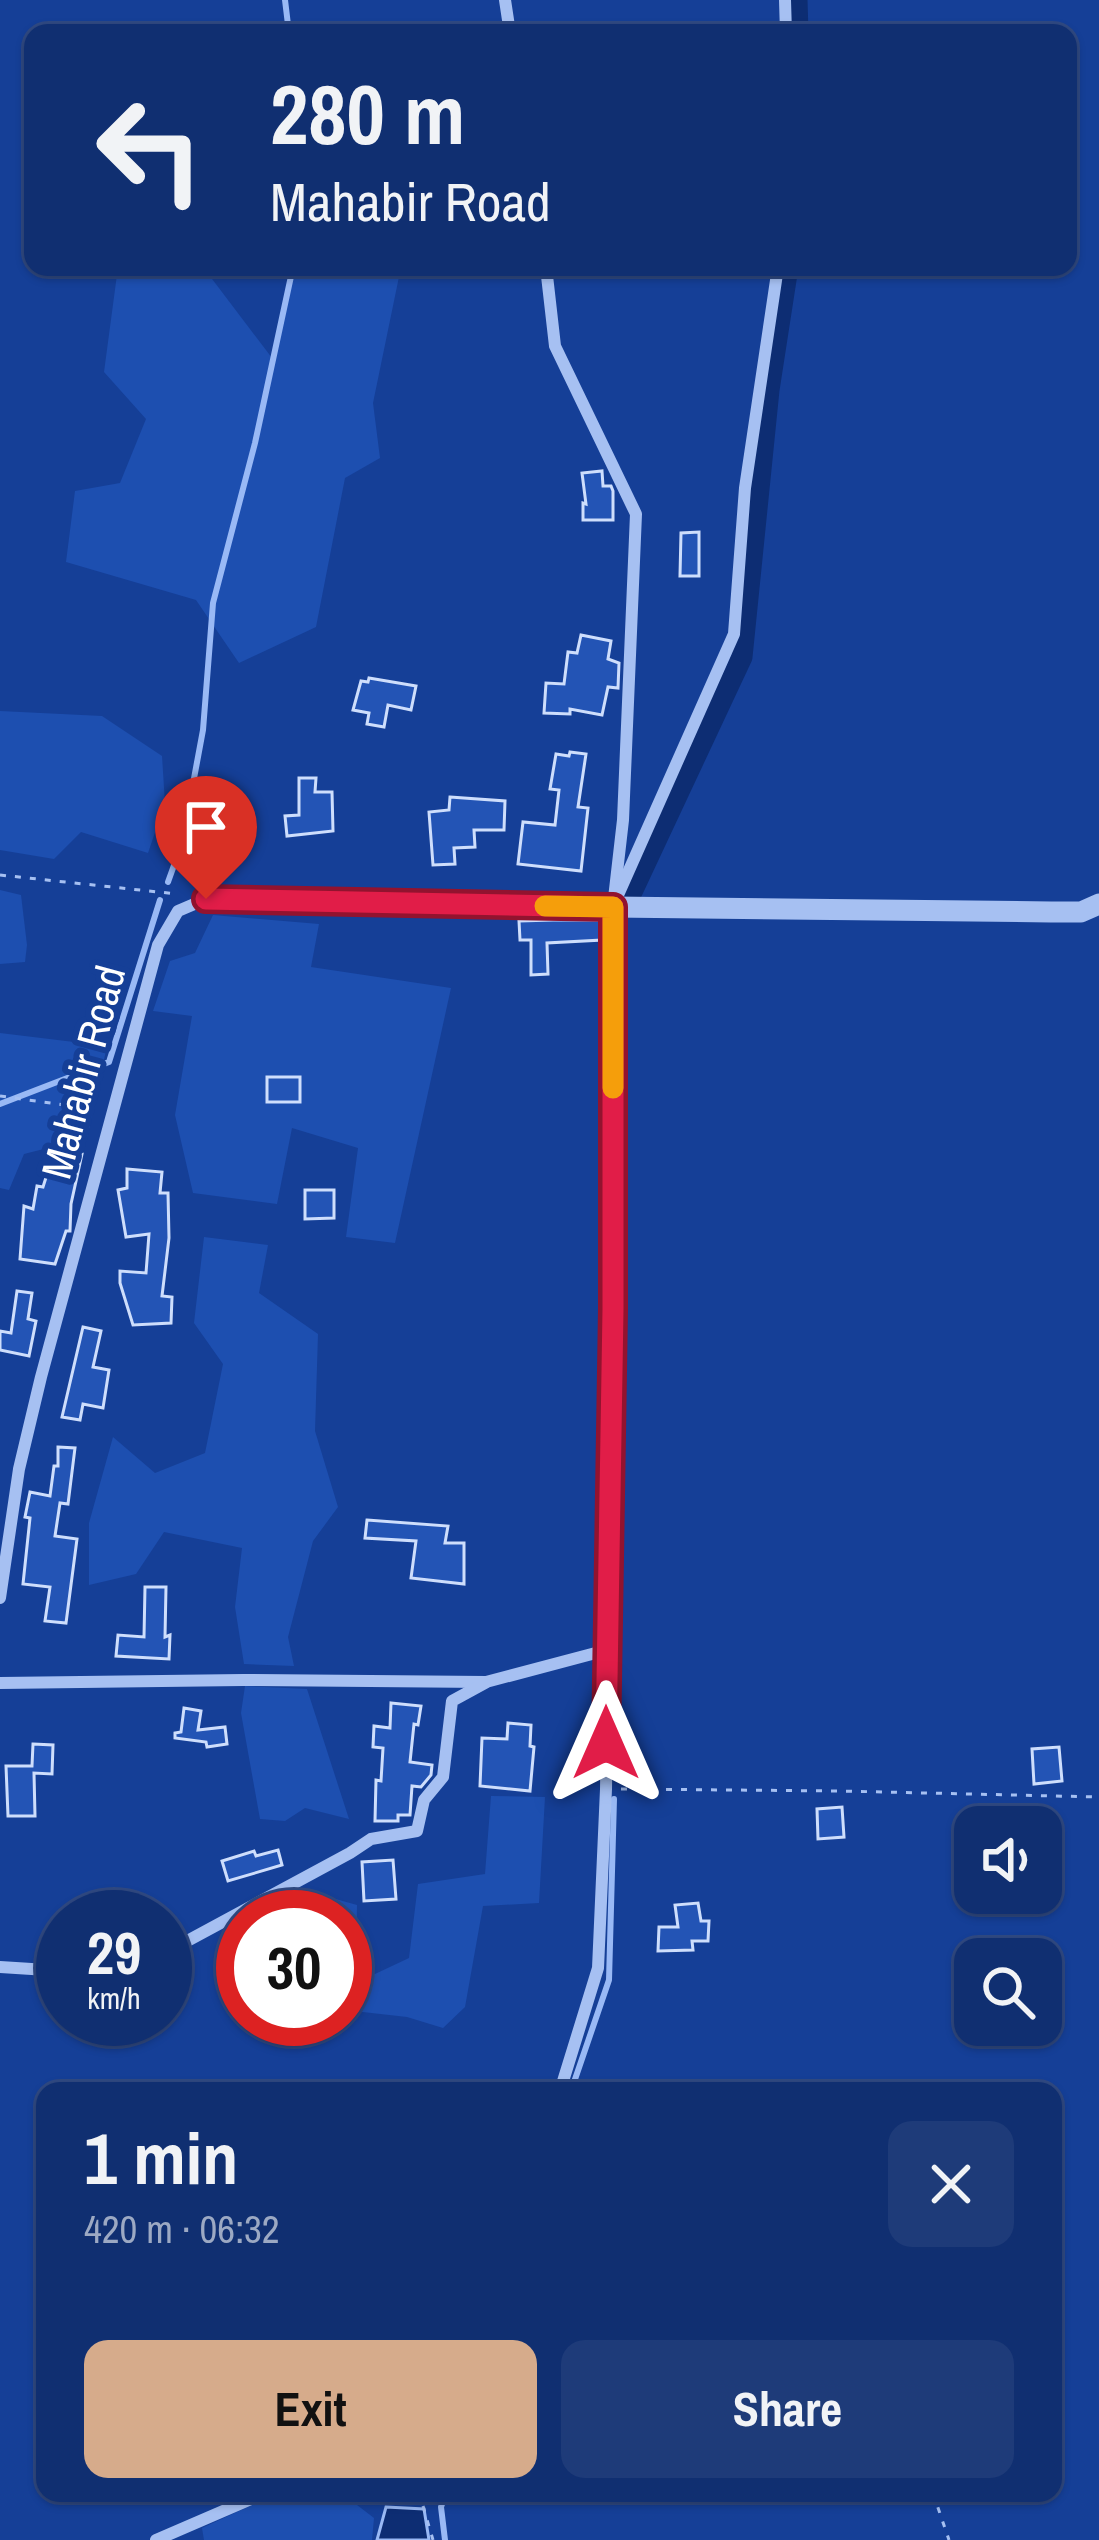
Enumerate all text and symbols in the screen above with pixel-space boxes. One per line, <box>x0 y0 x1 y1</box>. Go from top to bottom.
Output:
text: 280 m <box>270 57 465 170</box>
icon: left <box>72 72 228 228</box>
text: Mahabir Road <box>270 165 551 238</box>
pin <box>155 776 257 899</box>
icon: arrive <box>173 794 239 860</box>
street label: Mahabir Road <box>28 959 138 1185</box>
position arrow <box>543 1680 669 1806</box>
map controls <box>954 1806 1062 2046</box>
button: sound <box>954 1806 1062 1914</box>
speed limit sign: 30 <box>216 1890 372 2046</box>
text: 29 <box>87 1912 141 1993</box>
button: search <box>954 1938 1062 2046</box>
text: km/h <box>87 1978 141 2018</box>
text: 1 min <box>84 2109 238 2206</box>
button: close <box>888 2121 1014 2247</box>
text: 420 m · 06:32 <box>84 2203 280 2255</box>
button: Exit <box>84 2340 537 2478</box>
button: Share <box>561 2340 1014 2478</box>

